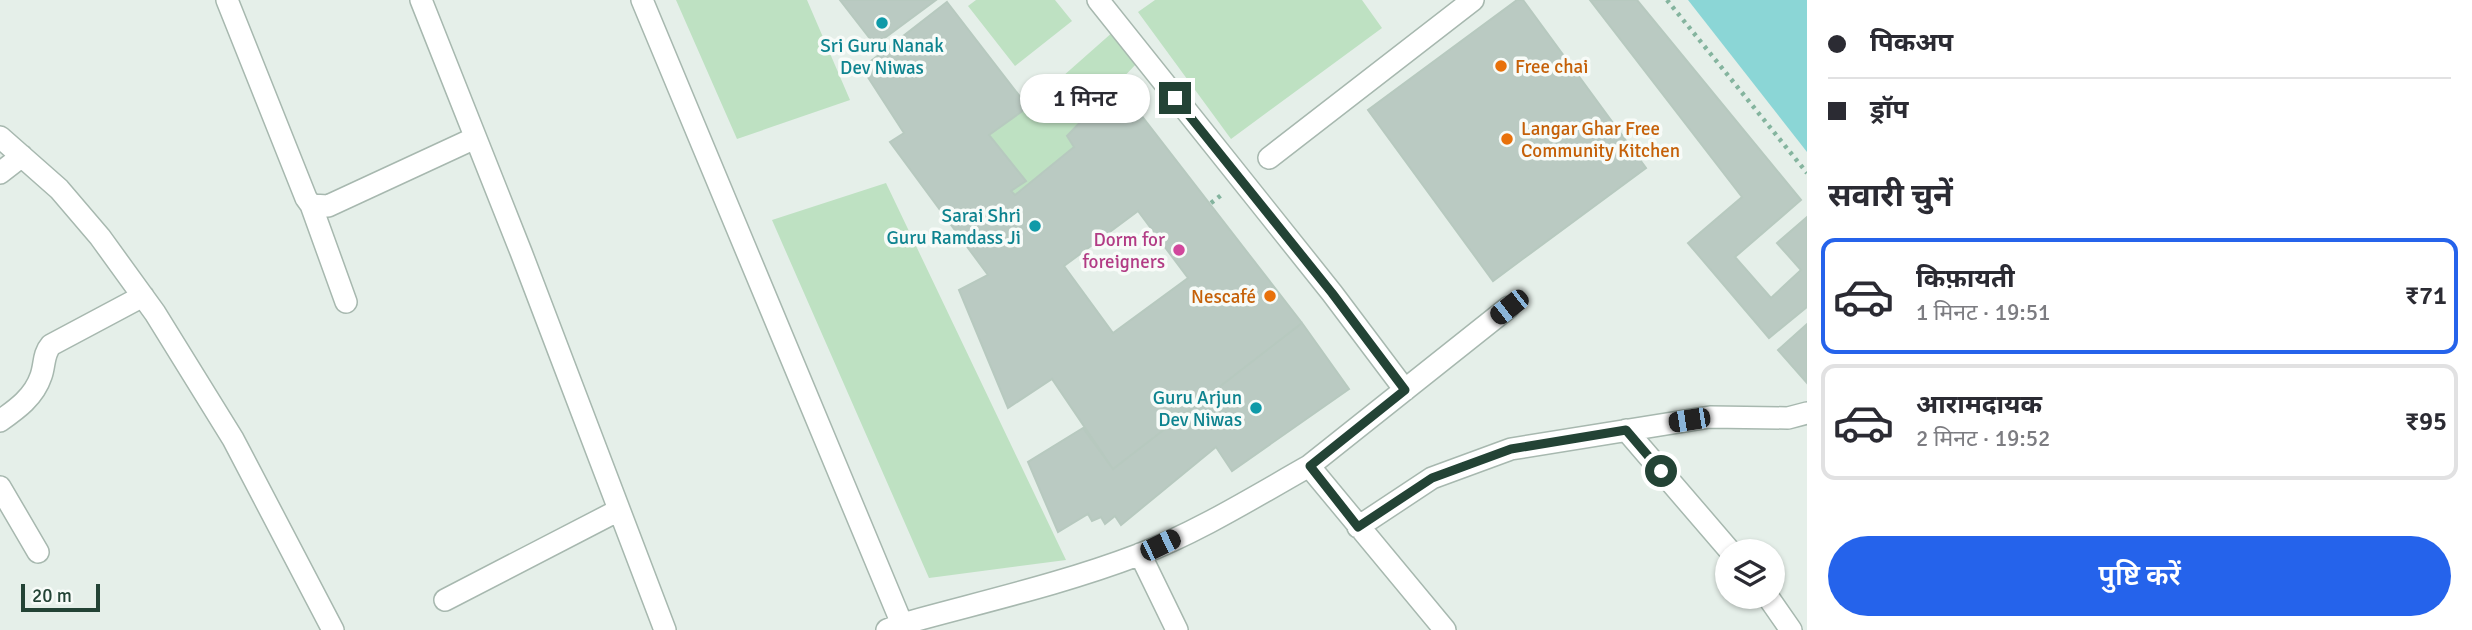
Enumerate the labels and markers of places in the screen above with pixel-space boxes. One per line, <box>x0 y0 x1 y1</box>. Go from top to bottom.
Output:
marker: Sri Guru Nanak Dev Niwas <box>874 15 890 31</box>
place label: Sri Guru Nanak Dev Niwas <box>820 34 944 80</box>
place label: Free chai <box>1515 55 1588 79</box>
marker: Free chai <box>1493 58 1509 74</box>
place label: Langar Ghar Free Community Kitchen <box>1521 117 1680 163</box>
marker: Langar Ghar Free Community Kitchen <box>1499 131 1515 147</box>
place label: Sarai Shri Guru Ramdass Ji <box>887 204 1021 250</box>
marker: Sarai Shri Guru Ramdass Ji <box>1027 218 1043 234</box>
place label: Dorm for foreigners <box>1082 228 1165 274</box>
marker: Dorm for foreigners <box>1171 242 1187 258</box>
place label: Nescafé <box>1191 285 1256 309</box>
marker: Nescafé <box>1262 288 1278 304</box>
place label: Guru Arjun Dev Niwas <box>1153 386 1242 432</box>
marker: Guru Arjun Dev Niwas <box>1248 400 1264 416</box>

